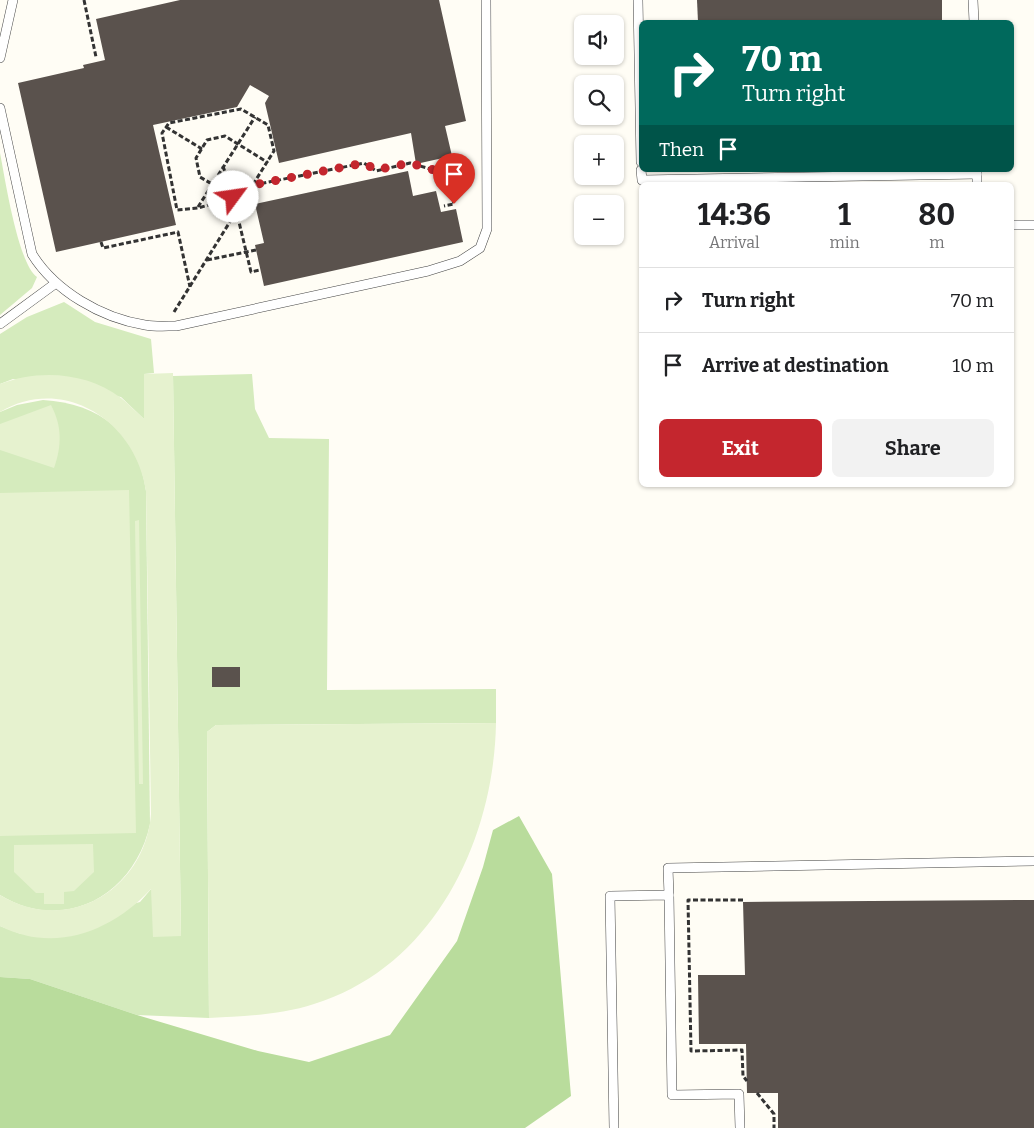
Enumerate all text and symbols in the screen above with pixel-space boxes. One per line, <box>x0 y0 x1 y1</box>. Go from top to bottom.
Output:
map controls <box>574 15 624 245</box>
button: sound <box>574 15 624 65</box>
text: 70 m <box>742 38 822 80</box>
icon: right <box>659 40 724 105</box>
button: search <box>574 75 624 125</box>
text: Turn right <box>742 80 845 107</box>
button: + <box>574 135 624 185</box>
icon: arrive <box>714 135 742 163</box>
text: Then <box>659 138 704 161</box>
pin <box>433 153 475 204</box>
icon: arrive <box>440 160 468 188</box>
position arrow <box>206 170 258 222</box>
button: − <box>574 195 624 245</box>
text: 14:36 <box>698 197 771 233</box>
text: 1 <box>838 197 851 233</box>
text: 80 <box>918 197 955 233</box>
text: Arrival <box>709 233 760 252</box>
text: min <box>829 233 860 252</box>
text: m <box>929 233 944 252</box>
icon: right <box>659 286 687 314</box>
text: Turn right <box>702 289 795 312</box>
text: 70 m <box>951 289 994 312</box>
icon: arrive <box>659 351 687 379</box>
text: Arrive at destination <box>702 354 889 377</box>
text: 10 m <box>952 354 994 377</box>
button: Exit <box>659 419 822 477</box>
button: Share <box>832 419 994 477</box>

